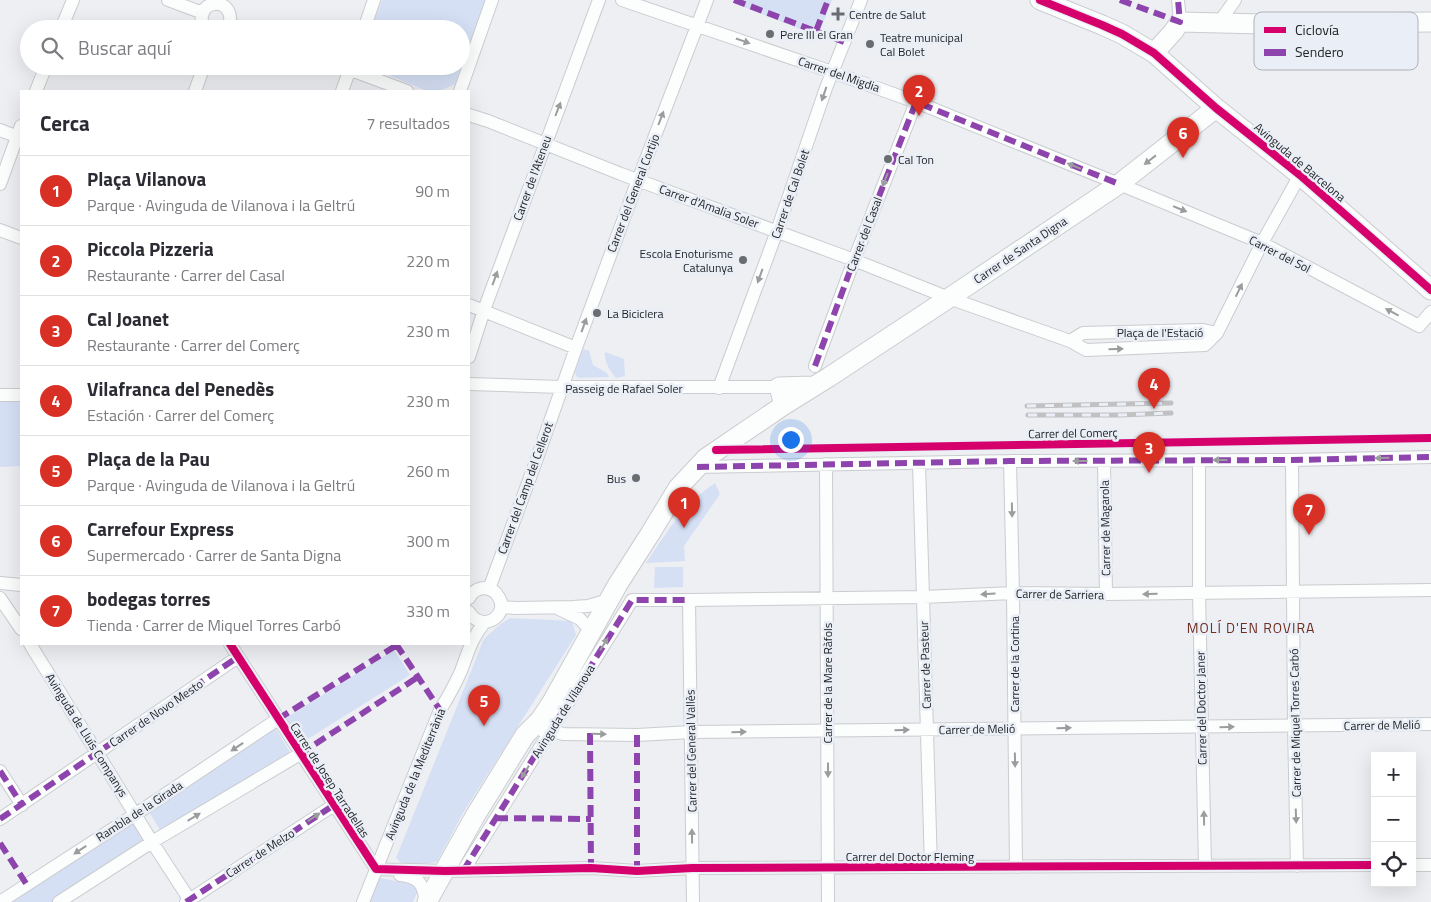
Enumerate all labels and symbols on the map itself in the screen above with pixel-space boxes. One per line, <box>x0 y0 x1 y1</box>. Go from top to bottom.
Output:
place label: Centre de Salut <box>849 5 927 24</box>
marker: Centre de Salut <box>831 7 845 21</box>
legend <box>1254 12 1418 70</box>
text: Ciclovía <box>1295 19 1339 40</box>
place label: Pere III el Gran <box>780 25 853 44</box>
marker: Pere III el Gran <box>764 28 776 40</box>
place label: Teatre municipal Cal Bolet <box>880 28 963 61</box>
one-way arrow <box>736 37 751 45</box>
marker: Teatre municipal Cal Bolet <box>864 38 876 50</box>
text: Sendero <box>1295 41 1344 62</box>
street label: Carrer del Migdia <box>796 51 882 97</box>
pin: 2 <box>903 75 935 116</box>
one-way arrow <box>820 87 827 102</box>
one-way arrow <box>554 101 562 116</box>
one-way arrow <box>657 110 665 125</box>
pin: 6 <box>1167 117 1199 158</box>
street label: Avinguda de Barcelona <box>1250 118 1350 206</box>
street label: Carrer del General Cortijo <box>602 131 664 255</box>
street label: Carrer de l'Ateneu <box>508 133 556 223</box>
street label: Carrer de Cal Bolet <box>766 146 814 241</box>
place label: Cal Ton <box>898 150 934 169</box>
marker: Cal Ton <box>882 153 894 165</box>
one-way arrow <box>1144 154 1157 165</box>
one-way arrow <box>1067 161 1081 169</box>
one-way arrow <box>881 173 889 187</box>
street label: Carrer d'Amalia Soler <box>656 179 762 233</box>
street label: Carrer del Casal <box>841 194 887 274</box>
one-way arrow <box>1173 206 1187 214</box>
street label: Carrer de Santa Digna <box>969 212 1071 288</box>
street label: Carrer del Sol <box>1246 230 1314 278</box>
place label: Escola Enoturisme Catalunya <box>639 244 733 277</box>
marker: Escola Enoturisme Catalunya <box>737 254 749 266</box>
one-way arrow <box>756 269 763 284</box>
one-way arrow <box>491 270 499 285</box>
one-way arrow <box>1235 282 1243 297</box>
place label: La Biciclera <box>607 304 664 323</box>
marker: La Biciclera <box>591 307 603 319</box>
one-way arrow <box>1385 308 1399 316</box>
one-way arrow <box>581 318 588 333</box>
street label: Plaça de l'Estació <box>1117 323 1203 342</box>
one-way arrow <box>1108 345 1124 353</box>
pin: 4 <box>1138 368 1170 409</box>
street label: Passeig de Rafael Soler <box>565 379 683 398</box>
street label: Carrer del Camp del Cellerot <box>492 419 558 557</box>
street label: Carrer del Comerç <box>1028 423 1118 443</box>
your location <box>778 427 804 453</box>
pin: 3 <box>1133 432 1165 473</box>
one-way arrow <box>1374 454 1390 462</box>
one-way arrow <box>1212 456 1228 464</box>
one-way arrow <box>1072 457 1088 465</box>
place label: Bus <box>607 469 626 488</box>
marker: Bus <box>630 472 642 484</box>
street label: Carrer de Magarola <box>1095 480 1115 576</box>
pin: 1 <box>668 487 700 528</box>
pin: 7 <box>1293 494 1325 535</box>
one-way arrow <box>1008 502 1016 518</box>
street label: Carrer de Sarriera <box>1016 584 1104 604</box>
one-way arrow <box>979 590 995 598</box>
one-way arrow <box>1142 590 1158 598</box>
street label: Carrer de la Cortina <box>1005 616 1024 712</box>
district label: MOLÍ D'EN ROVIRA <box>1187 617 1315 638</box>
street label: Carrer de Pasteur <box>914 621 936 709</box>
street label: Carrer de la Mare Ràfols <box>818 622 837 743</box>
one-way arrow <box>599 638 609 651</box>
street label: Carrer de Miquel Torres Carbó <box>1284 648 1306 798</box>
street label: Carrer del Doctor Janer <box>1191 651 1211 765</box>
street label: Avinguda de Vilanova <box>527 661 599 761</box>
street label: Avinguda de Lluís Companys <box>41 669 133 801</box>
street label: Carrer de Novo Mesto <box>105 674 207 752</box>
pin: 5 <box>468 685 500 726</box>
street label: Carrer del General Vallès <box>680 689 702 813</box>
street label: Avinguda de la Mediterrània <box>380 705 450 843</box>
street label: Carrer de Melió <box>1344 715 1420 735</box>
street label: Carrer de Josep Tarradellas <box>286 719 375 842</box>
street label: Carrer de Melió <box>939 719 1015 739</box>
one-way arrow <box>1219 722 1235 730</box>
one-way arrow <box>1057 724 1073 732</box>
one-way arrow <box>894 726 910 734</box>
one-way arrow <box>732 728 748 736</box>
one-way arrow <box>591 730 607 738</box>
one-way arrow <box>230 742 244 751</box>
one-way arrow <box>1011 752 1019 768</box>
one-way arrow <box>824 762 832 778</box>
one-way arrow <box>520 765 530 778</box>
street label: Rambla de la Girada <box>92 776 186 846</box>
one-way arrow <box>1292 808 1300 824</box>
one-way arrow <box>1199 809 1207 825</box>
one-way arrow <box>188 813 201 822</box>
one-way arrow <box>307 813 321 822</box>
street label: Carrer de Melzo <box>222 823 298 883</box>
one-way arrow <box>688 828 696 844</box>
one-way arrow <box>73 846 87 855</box>
street label: Carrer del Doctor Fleming <box>846 847 974 866</box>

